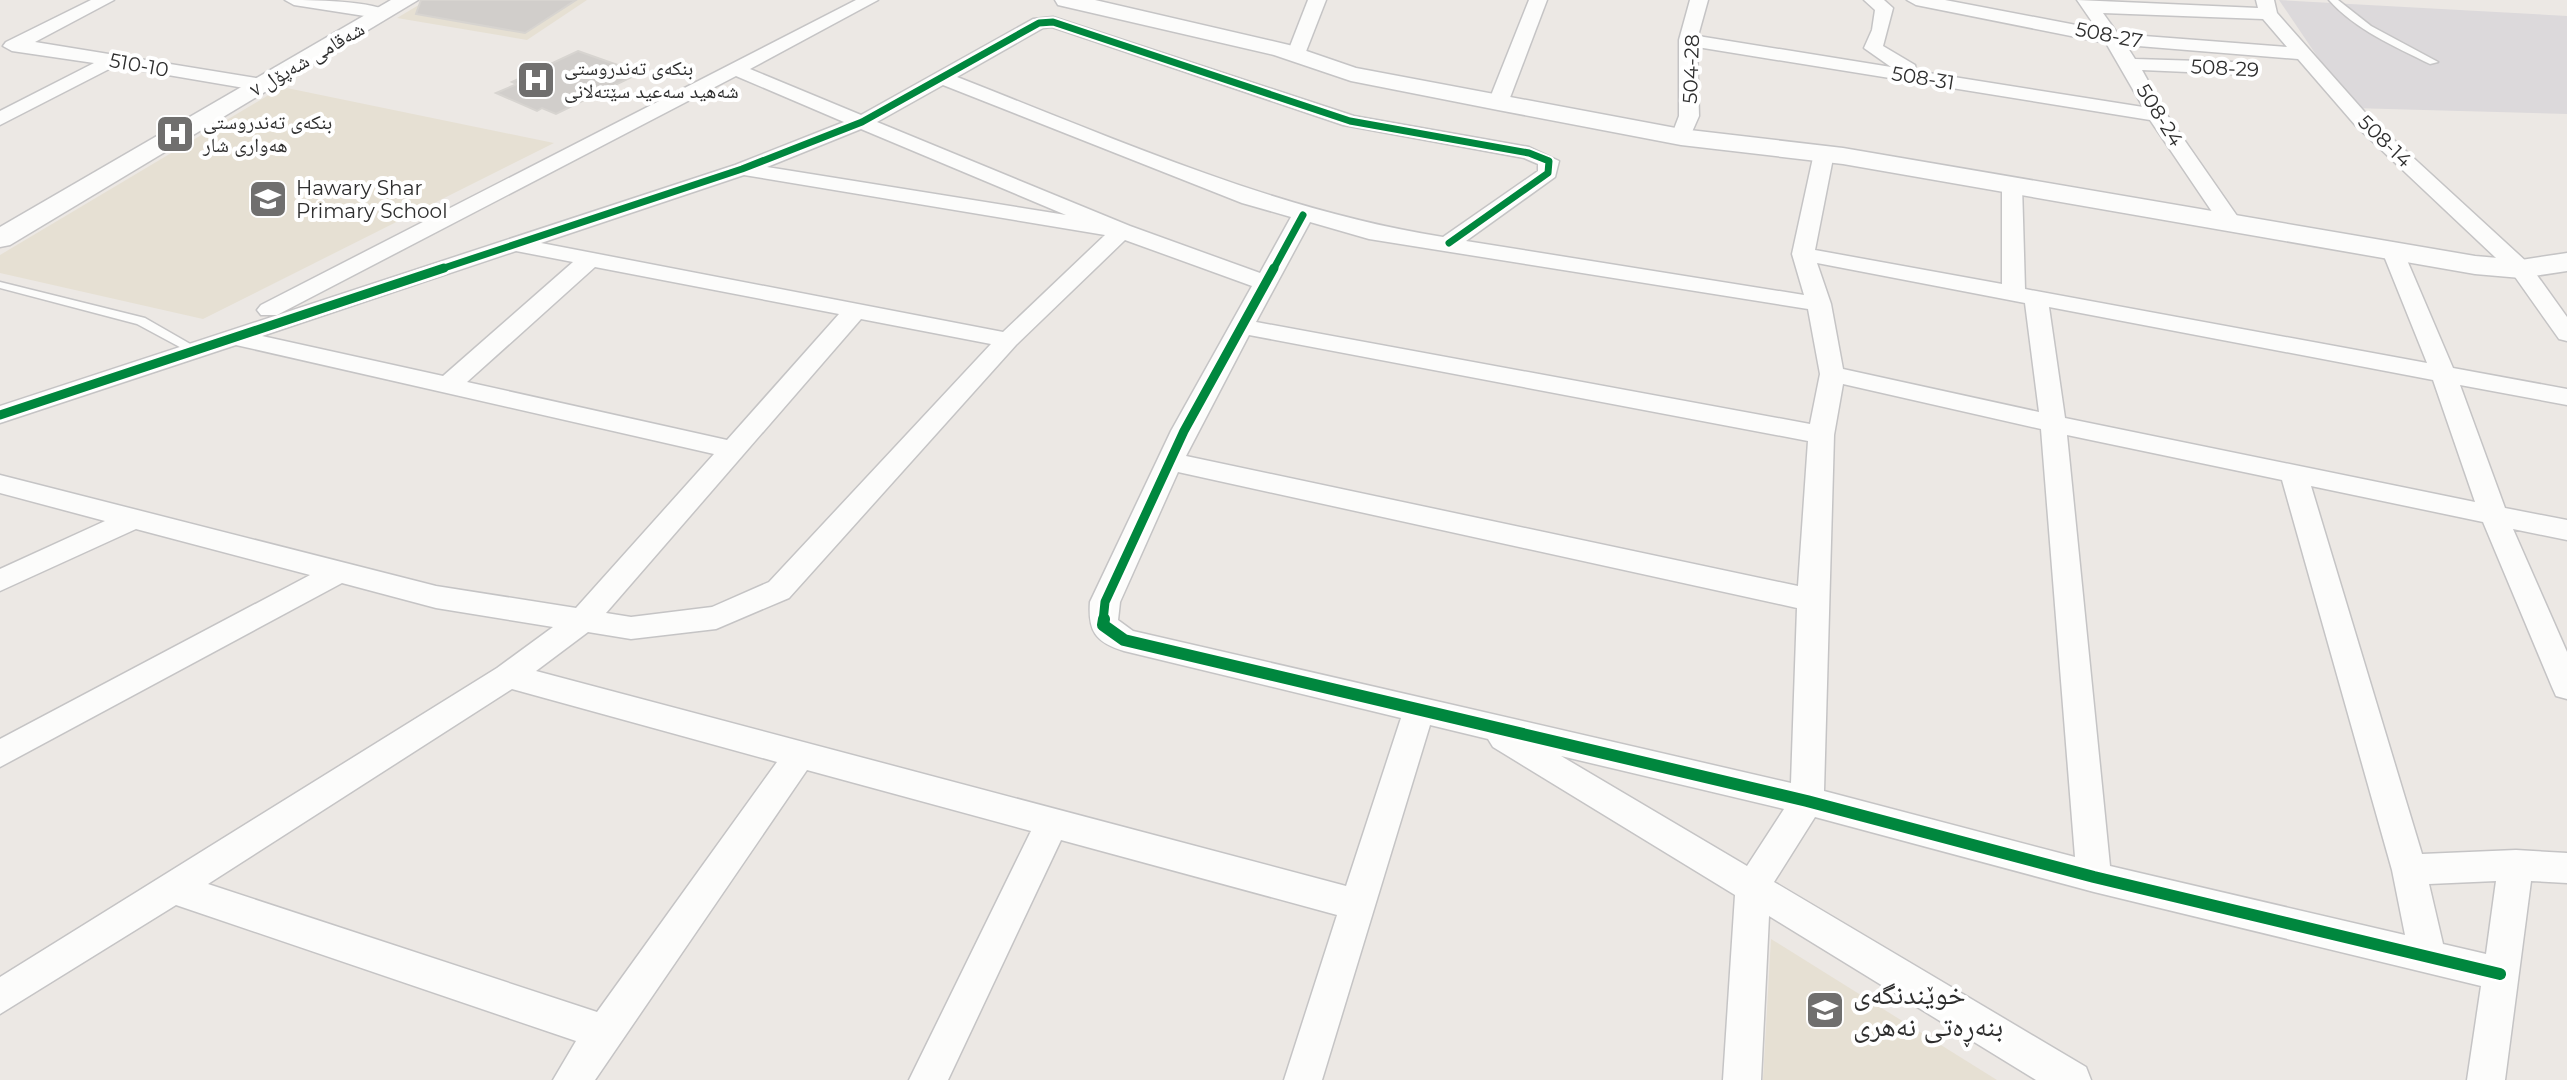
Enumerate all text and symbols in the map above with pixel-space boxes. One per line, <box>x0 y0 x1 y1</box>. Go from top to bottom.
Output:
street label: شەقامی شەپۆل ٧ <box>245 17 369 102</box>
street label: 508-27 <box>2073 17 2145 53</box>
street label: 504-28 <box>1678 34 1704 104</box>
street label: 510-10 <box>108 48 170 82</box>
street label: 508-29 <box>2190 54 2260 82</box>
place label: بنکەی تەندروستی شەهید سەعید سێتەلانی <box>564 56 739 103</box>
hospital icon: بنکەی تەندروستی شەهید سەعید سێتەلانی <box>515 59 557 101</box>
street label: 508-31 <box>1890 61 1956 95</box>
street label: 508-24 <box>2132 79 2188 151</box>
place label: بنکەی تەندروستی هەواری شار <box>202 110 332 157</box>
street label: 508-14 <box>2353 110 2417 172</box>
hospital icon: بنکەی تەندروستی هەواری شار <box>154 113 196 155</box>
place label: Hawary Shar Primary School <box>296 176 448 223</box>
school or university icon: Hawary Shar Primary School <box>247 178 289 220</box>
place label: خوێندنگەی بنەڕەتی نەهری <box>1853 977 2003 1048</box>
school or university icon: خوێندنگەی بنەڕەتی نەهری <box>1804 989 1846 1031</box>

